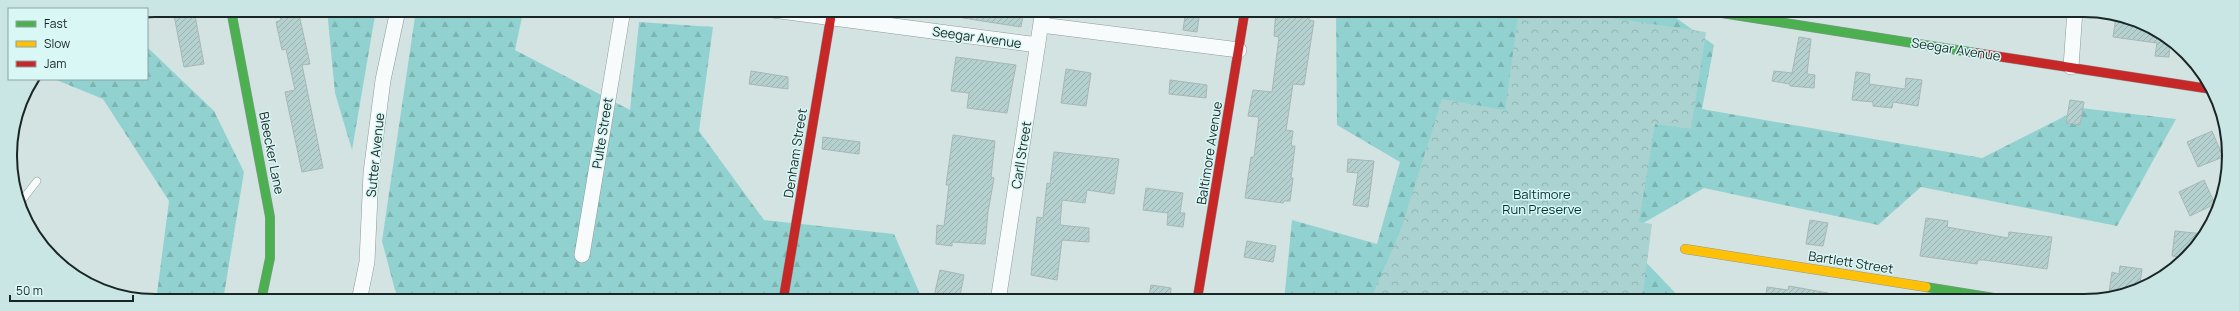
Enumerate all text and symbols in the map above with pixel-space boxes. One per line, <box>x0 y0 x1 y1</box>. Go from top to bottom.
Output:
legend <box>8 8 148 80</box>
text: Fast <box>44 15 68 32</box>
street label: Seegar Avenue <box>931 22 1023 52</box>
street label: Seegar Avenue <box>1910 33 2002 65</box>
text: Slow <box>44 35 70 52</box>
text: Jam <box>44 55 66 72</box>
street label: Pulte Street <box>587 96 617 170</box>
street label: Baltimore Avenue <box>1192 100 1226 206</box>
street label: Denham Street <box>779 107 811 199</box>
street label: Bleecker Lane <box>255 110 289 196</box>
street label: Sutter Avenue <box>362 112 388 198</box>
street label: Carll Street <box>1007 120 1035 190</box>
park label: Baltimore Run Preserve <box>1502 185 1582 218</box>
street label: Bartlett Street <box>1807 246 1895 278</box>
scale bar <box>10 277 133 303</box>
text: 50 m <box>16 282 43 299</box>

